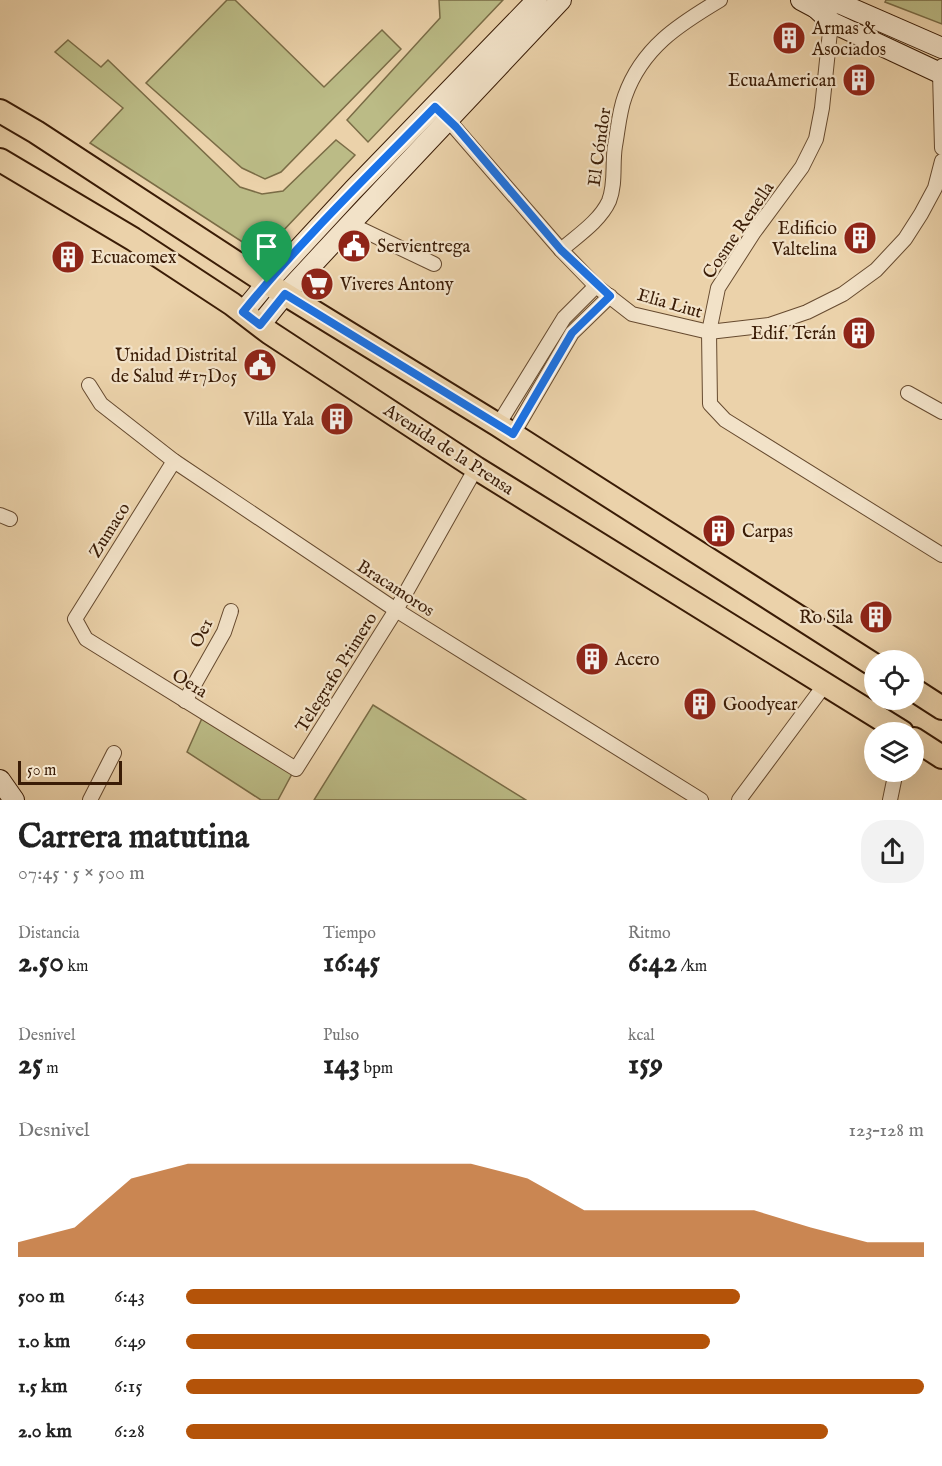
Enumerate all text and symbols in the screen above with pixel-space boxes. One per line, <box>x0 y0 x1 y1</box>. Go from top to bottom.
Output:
place label: Armas & Asociados <box>811 18 886 62</box>
building icon: Armas & Asociados <box>771 20 807 56</box>
building icon: EcuaAmerican <box>841 62 877 98</box>
place label: EcuaAmerican <box>728 70 836 93</box>
street label: El Cóndor <box>584 106 617 188</box>
street label: Cosme Renella <box>698 178 780 284</box>
place label: Edificio Valtelina <box>771 218 837 262</box>
building icon: Edificio Valtelina <box>842 220 878 256</box>
pin <box>241 221 292 283</box>
public building icon: Servientrega <box>336 228 372 264</box>
icon: arrive <box>250 230 283 263</box>
place label: Servientrega <box>377 236 470 259</box>
building icon: Ecuacomex <box>50 239 86 275</box>
place label: Ecuacomex <box>91 247 177 270</box>
supermarket icon: Viveres Antony <box>299 266 335 302</box>
place label: Viveres Antony <box>339 274 454 297</box>
street label: Elia Liut <box>634 284 705 325</box>
building icon: Edif. Terán <box>841 315 877 351</box>
place label: Edif. Terán <box>751 323 836 346</box>
place label: Unidad Distrital de Salud #17D05 <box>111 345 237 389</box>
public building icon: Unidad Distrital de Salud #17D05 <box>242 347 278 383</box>
street label: Avenida de la Prensa <box>378 399 518 501</box>
building icon: Villa Yala <box>319 401 355 437</box>
place label: Villa Yala <box>243 409 314 432</box>
street label: Zumaco <box>84 499 136 563</box>
building icon: Carpas <box>701 513 737 549</box>
place label: Carpas <box>742 521 793 544</box>
street label: Bracamoros <box>352 556 438 623</box>
building icon: Ro Sila <box>858 599 894 635</box>
place label: Ro Sila <box>799 607 853 630</box>
street label: Telegrafo Primero <box>291 608 384 737</box>
street label: Oe1 <box>185 615 219 652</box>
building icon: Acero <box>574 641 610 677</box>
place label: Acero <box>614 649 660 672</box>
map controls <box>864 650 924 782</box>
button: locate <box>864 650 924 710</box>
street label: Oe1a <box>167 665 211 704</box>
building icon: Goodyear <box>682 686 718 722</box>
place label: Goodyear <box>723 694 798 717</box>
button: layers <box>864 722 924 782</box>
scale bar <box>18 758 122 786</box>
text: 50 m <box>27 761 56 781</box>
text: Carrera matutina <box>18 817 249 859</box>
button: share <box>861 820 924 883</box>
text: 07:45 · 5 × 500 m <box>18 861 145 886</box>
text: Distancia <box>18 924 80 944</box>
text: Tiempo <box>323 924 376 944</box>
text: Ritmo <box>628 924 671 944</box>
text: 2.50 <box>18 944 64 982</box>
text: 16:45 <box>323 944 380 982</box>
text: 6:42 <box>628 944 677 982</box>
text: km <box>64 957 88 977</box>
text: /km <box>677 957 707 977</box>
text: Desnivel <box>18 1026 75 1046</box>
text: Pulso <box>323 1026 359 1046</box>
text: kcal <box>628 1026 655 1046</box>
text: 25 <box>18 1046 43 1084</box>
text: 143 <box>323 1046 360 1084</box>
text: 159 <box>628 1046 663 1084</box>
text: m <box>43 1059 59 1079</box>
text: bpm <box>360 1059 393 1079</box>
text: Desnivel <box>18 1118 90 1143</box>
text: 123–128 m <box>849 1118 924 1143</box>
text: 500 m <box>18 1284 65 1309</box>
text: 6:43 <box>114 1284 145 1309</box>
text: 1.0 km <box>18 1329 70 1354</box>
text: 6:49 <box>114 1329 146 1354</box>
text: 1.5 km <box>18 1374 68 1399</box>
text: 6:15 <box>114 1374 142 1399</box>
text: 2.0 km <box>18 1419 72 1444</box>
text: 6:28 <box>114 1419 145 1444</box>

